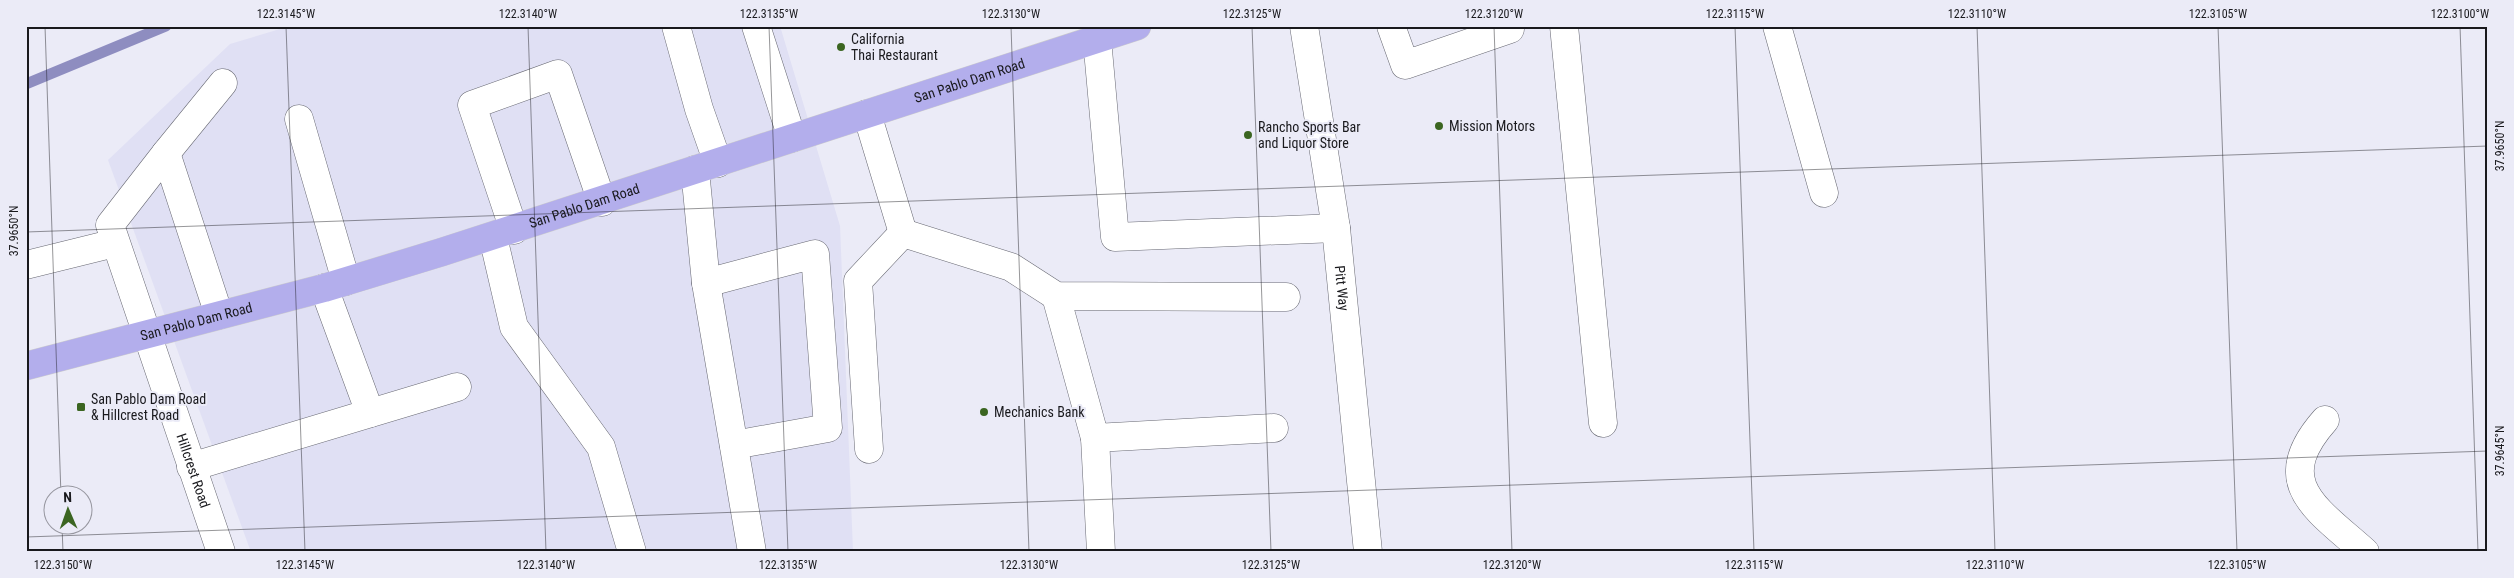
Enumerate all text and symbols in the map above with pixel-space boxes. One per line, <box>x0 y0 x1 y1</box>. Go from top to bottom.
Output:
text: 122.3145°W <box>257 7 315 21</box>
text: 122.3140°W <box>499 7 557 21</box>
text: 122.3135°W <box>740 7 798 21</box>
text: 122.3130°W <box>982 7 1040 21</box>
text: 122.3125°W <box>1223 7 1281 21</box>
text: 122.3120°W <box>1465 7 1523 21</box>
text: 122.3115°W <box>1706 7 1764 21</box>
text: 122.3110°W <box>1948 7 2006 21</box>
text: 122.3105°W <box>2189 7 2247 21</box>
text: 122.3100°W <box>2431 7 2489 21</box>
place label: California Thai Restaurant <box>851 31 938 63</box>
marker: California Thai Restaurant <box>835 41 847 53</box>
street label: San Pablo Dam Road <box>912 55 1027 106</box>
place label: Mission Motors <box>1449 118 1535 134</box>
place label: Rancho Sports Bar and Liquor Store <box>1258 119 1361 151</box>
marker: Mission Motors <box>1433 120 1445 132</box>
text: 37.9650°N <box>2493 121 2507 171</box>
marker: Rancho Sports Bar and Liquor Store <box>1242 129 1254 141</box>
street label: San Pablo Dam Road <box>527 180 642 231</box>
text: 37.9650°N <box>7 206 21 256</box>
street label: Pitt Way <box>1332 265 1352 312</box>
street label: San Pablo Dam Road <box>138 299 254 344</box>
place label: San Pablo Dam Road & Hillcrest Road <box>91 391 206 423</box>
marker: San Pablo Dam Road & Hillcrest Road <box>75 401 87 413</box>
place label: Mechanics Bank <box>994 404 1085 420</box>
marker: Mechanics Bank <box>978 406 990 418</box>
text: 37.9645°N <box>2493 426 2507 476</box>
street label: Hillcrest Road <box>173 431 213 510</box>
north arrow <box>42 486 92 536</box>
text: N <box>63 489 72 505</box>
text: 122.3150°W <box>34 558 92 572</box>
text: 122.3145°W <box>276 558 334 572</box>
text: 122.3140°W <box>517 558 575 572</box>
text: 122.3135°W <box>759 558 817 572</box>
text: 122.3130°W <box>1000 558 1058 572</box>
text: 122.3125°W <box>1242 558 1300 572</box>
text: 122.3120°W <box>1483 558 1541 572</box>
text: 122.3115°W <box>1725 558 1783 572</box>
text: 122.3110°W <box>1966 558 2024 572</box>
text: 122.3105°W <box>2208 558 2266 572</box>

